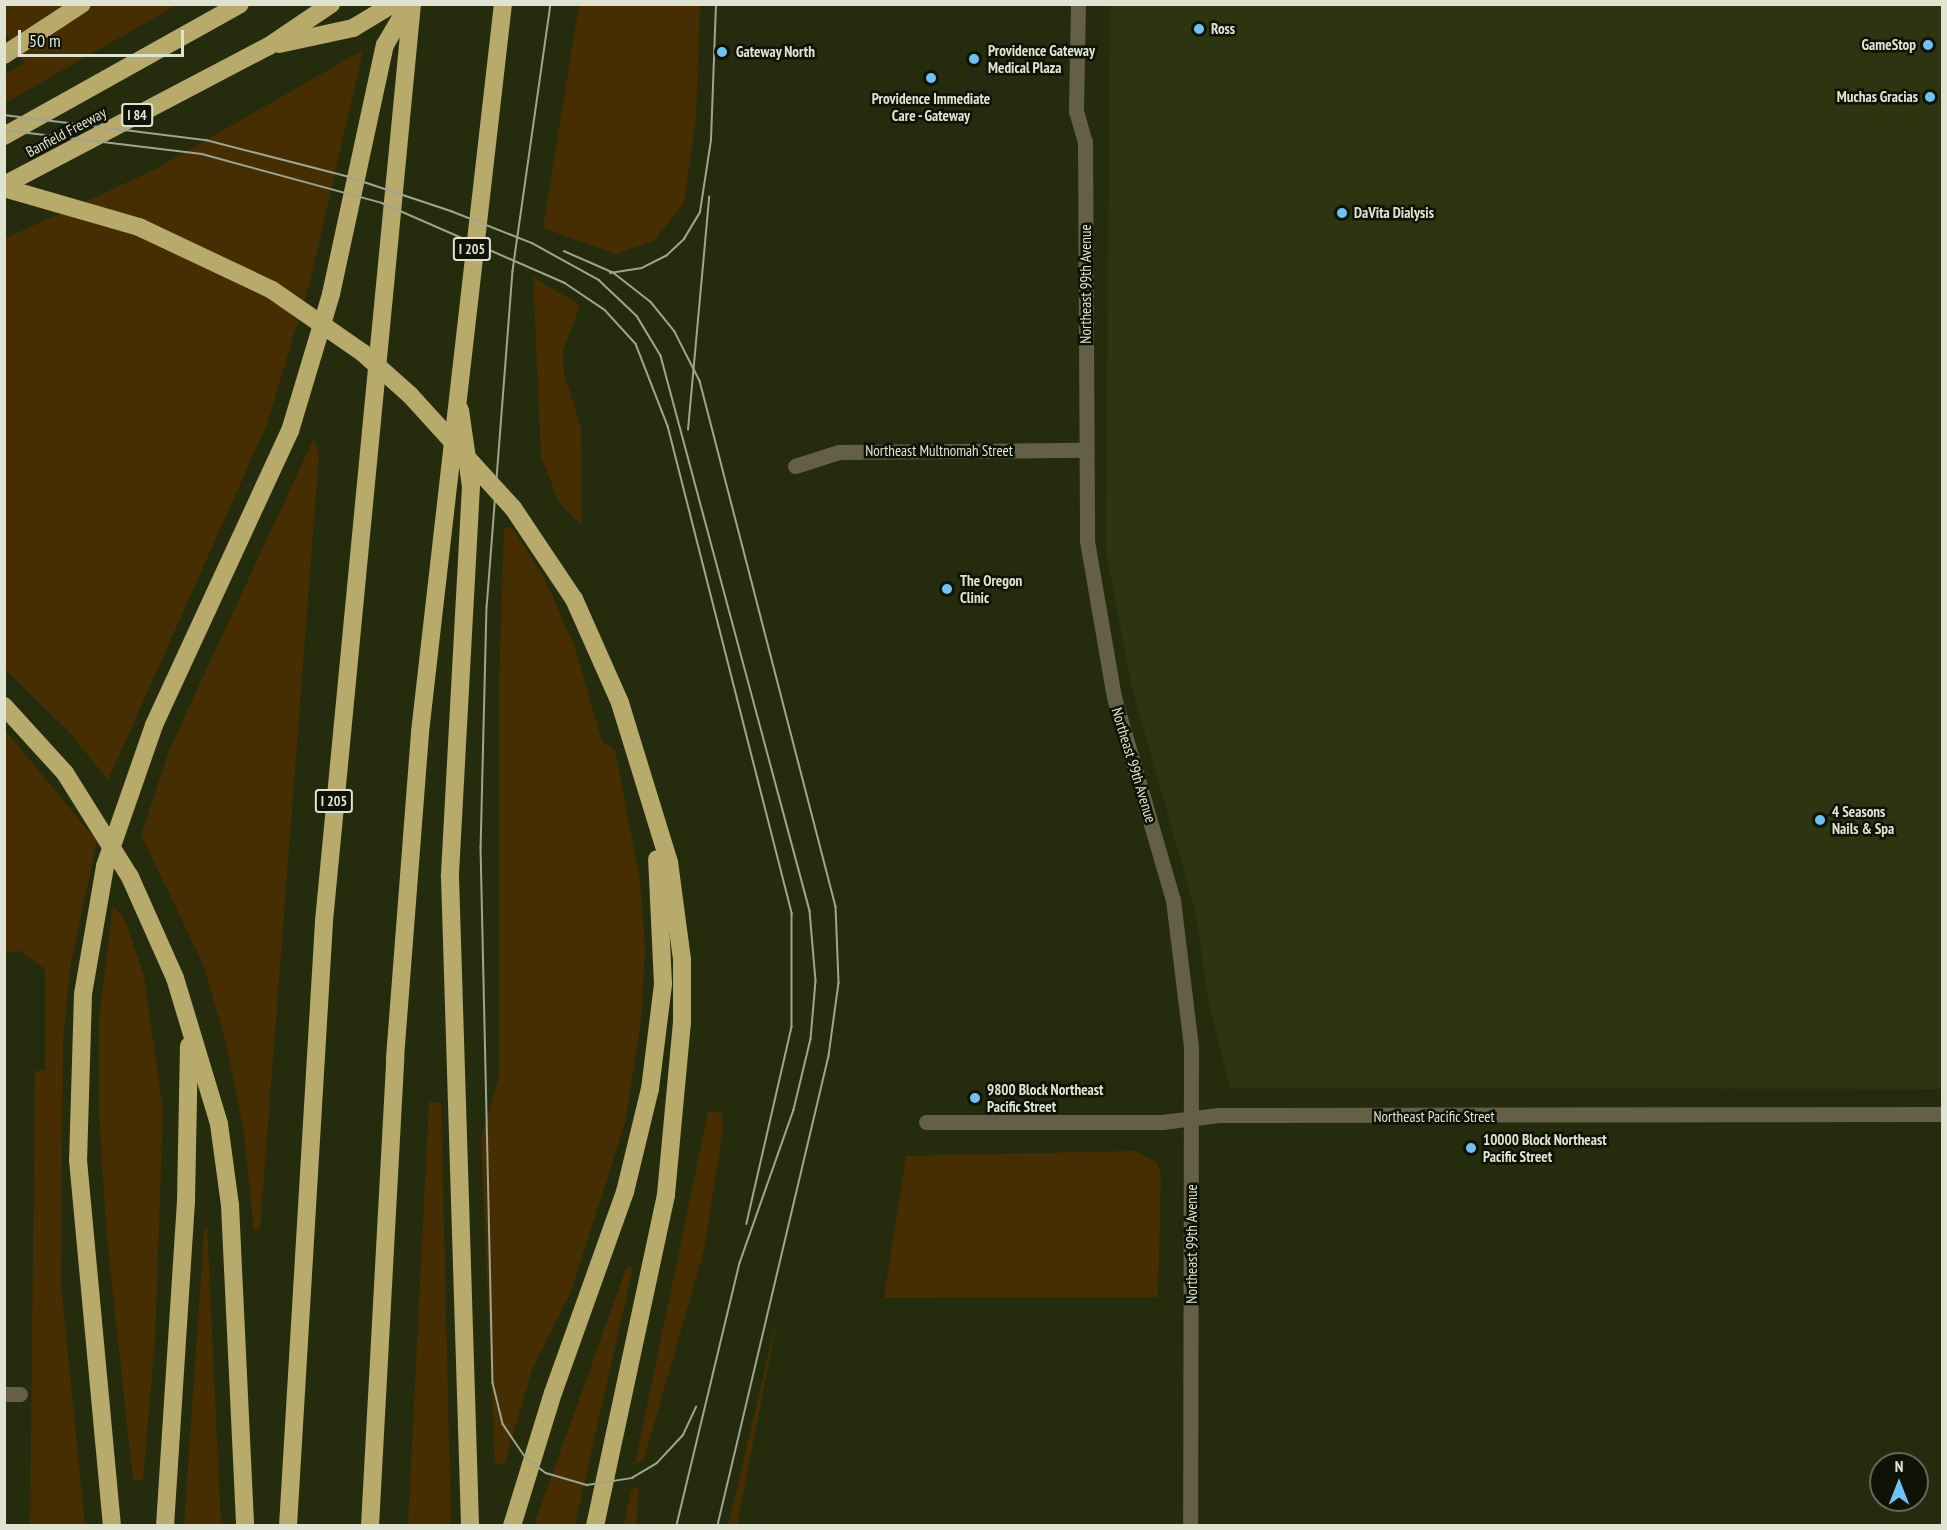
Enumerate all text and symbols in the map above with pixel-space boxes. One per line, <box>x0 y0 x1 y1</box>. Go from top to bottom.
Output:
scale bar <box>21 18 188 56</box>
place label: Ross <box>1211 20 1235 38</box>
marker: Ross <box>1192 22 1206 36</box>
text: 50 m <box>29 29 61 52</box>
place label: GameStop <box>1862 36 1916 54</box>
marker: GameStop <box>1921 38 1935 52</box>
place label: Providence Gateway Medical Plaza <box>988 41 1095 76</box>
marker: Gateway North <box>713 43 731 61</box>
place label: Gateway North <box>736 43 815 61</box>
marker: Providence Gateway Medical Plaza <box>965 50 983 68</box>
marker: Providence Immediate Care - Gateway <box>922 69 940 87</box>
place label: Muchas Gracias <box>1837 88 1918 106</box>
place label: Providence Immediate Care - Gateway <box>872 89 990 124</box>
marker: Muchas Gracias <box>1923 90 1937 104</box>
street label: Banfield Freeway <box>23 103 109 161</box>
road number: I 84 <box>120 104 154 126</box>
place label: DaVita Dialysis <box>1354 204 1434 222</box>
marker: DaVita Dialysis <box>1335 206 1349 220</box>
street label: Northeast 99th Avenue <box>1077 224 1095 344</box>
road number: I 205 <box>452 238 492 260</box>
street label: Northeast Multnomah Street <box>865 442 1013 460</box>
place label: The Oregon Clinic <box>960 571 1023 606</box>
marker: The Oregon Clinic <box>938 580 956 598</box>
street label: Northeast 99th Avenue <box>1108 705 1160 825</box>
road number: I 205 <box>314 790 354 812</box>
place label: 4 Seasons Nails & Spa <box>1832 802 1894 837</box>
marker: 4 Seasons Nails & Spa <box>1813 813 1827 827</box>
place label: 9800 Block Northeast Pacific Street <box>987 1080 1104 1115</box>
marker: 9800 Block Northeast Pacific Street <box>968 1091 982 1105</box>
street label: Northeast Pacific Street <box>1373 1108 1495 1126</box>
place label: 10000 Block Northeast Pacific Street <box>1483 1130 1607 1165</box>
marker: 10000 Block Northeast Pacific Street <box>1464 1141 1478 1155</box>
street label: Northeast 99th Avenue <box>1183 1184 1201 1304</box>
north arrow <box>1869 1452 1929 1512</box>
text: N <box>1895 1456 1903 1476</box>

